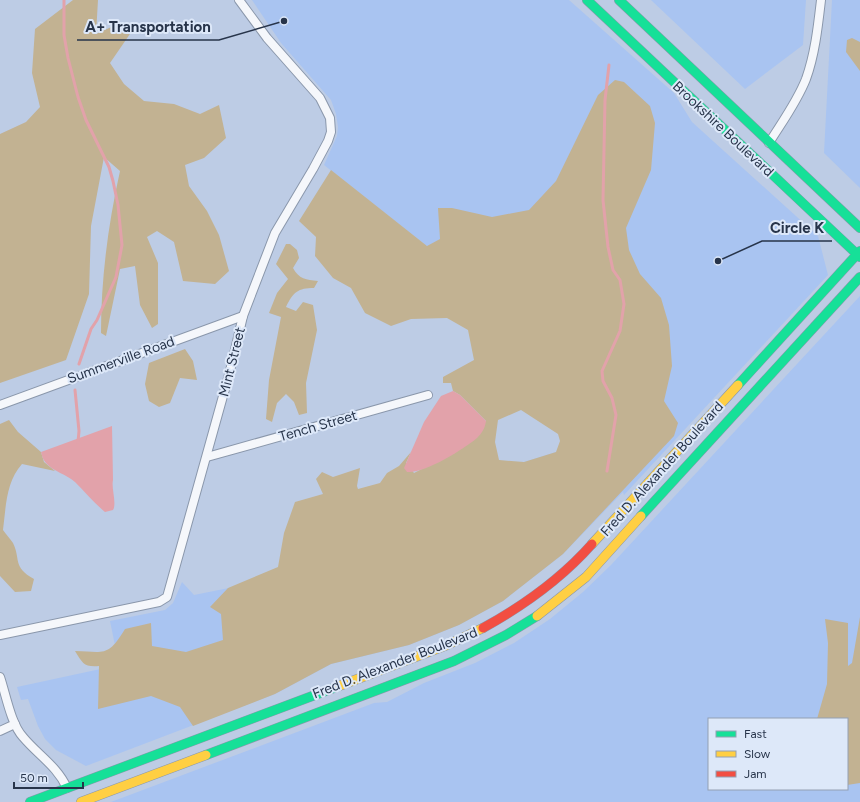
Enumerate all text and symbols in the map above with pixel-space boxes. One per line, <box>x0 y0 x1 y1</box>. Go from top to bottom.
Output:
callout: A+ Transportation <box>77 13 219 40</box>
text: A+ Transportation <box>85 18 211 36</box>
street label: Brookshire Boulevard <box>669 78 777 180</box>
callout: Circle K <box>762 214 832 241</box>
text: Circle K <box>770 219 824 237</box>
street label: Mint Street <box>215 326 249 398</box>
street label: Summerville Road <box>65 333 177 387</box>
street label: Fred D. Alexander Boulevard <box>597 398 727 540</box>
street label: Tench Street <box>277 407 359 445</box>
street label: Fred D. Alexander Boulevard <box>310 624 480 702</box>
legend <box>708 718 848 790</box>
text: Fast <box>744 727 767 741</box>
text: Slow <box>744 747 771 761</box>
scale bar <box>14 764 83 790</box>
text: Jam <box>744 767 767 781</box>
text: 50 m <box>20 771 48 785</box>

